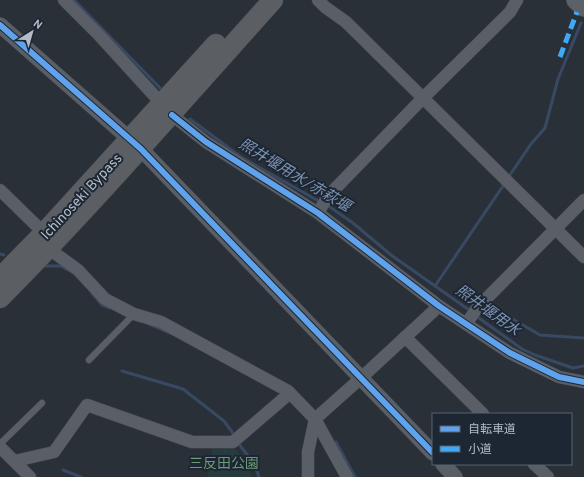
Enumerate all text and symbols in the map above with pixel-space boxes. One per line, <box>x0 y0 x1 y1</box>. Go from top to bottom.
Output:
north arrow <box>12 12 52 52</box>
text: N <box>30 17 45 33</box>
water label: 照井堰用水/赤萩堰 <box>235 135 356 219</box>
street label: Ichinoseki Bypass <box>38 150 126 244</box>
water label: 照井堰用水 <box>451 281 525 342</box>
legend <box>432 413 572 465</box>
text: 自転車道 <box>468 422 516 438</box>
text: 小道 <box>468 442 492 458</box>
park label: 三反田公園 <box>189 456 259 473</box>

